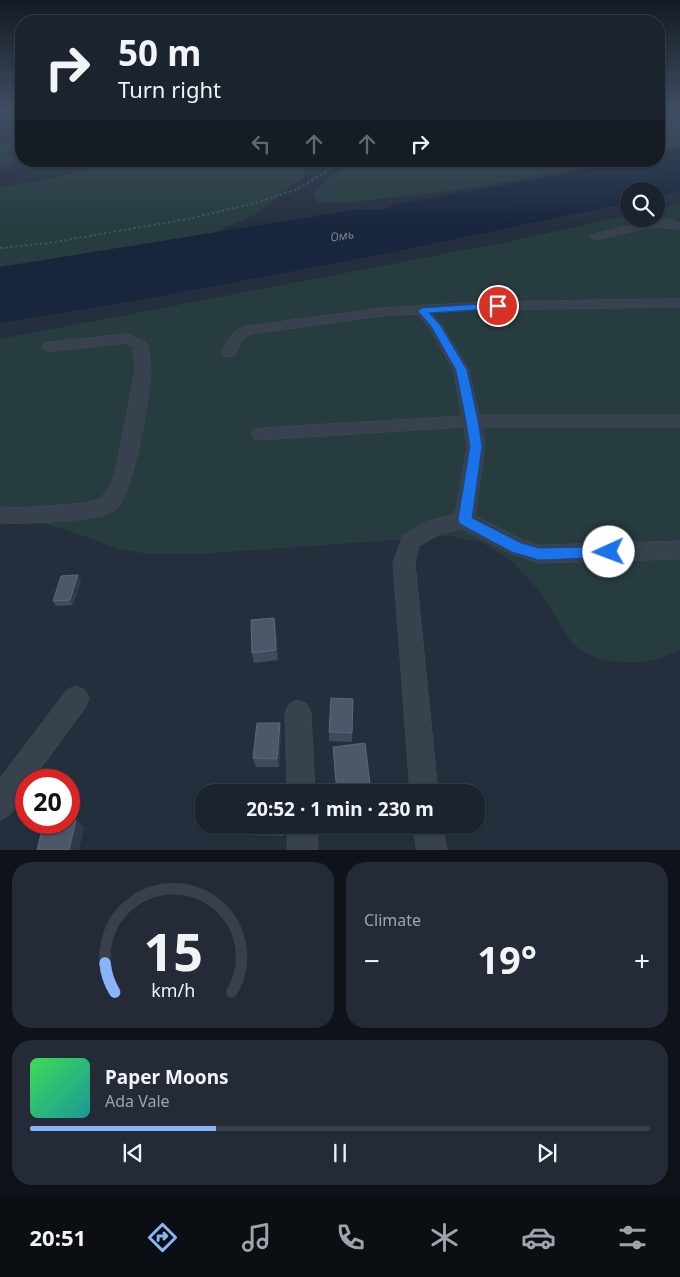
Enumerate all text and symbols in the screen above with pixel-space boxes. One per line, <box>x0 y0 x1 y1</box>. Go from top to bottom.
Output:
text: 50 m <box>118 29 201 76</box>
icon: right <box>35 35 100 100</box>
text: Turn right <box>118 74 221 104</box>
icon: left <box>247 130 275 158</box>
icon: ahead <box>300 130 328 158</box>
icon: ahead <box>353 130 381 158</box>
icon: right <box>406 130 434 158</box>
map controls <box>620 182 665 227</box>
button: search <box>620 182 665 227</box>
water label: Омь <box>329 225 355 246</box>
pin <box>477 285 519 327</box>
icon: arrive <box>484 292 512 320</box>
position arrow <box>582 525 634 577</box>
speed limit sign: 20 <box>15 769 80 834</box>
text: 20:52 · 1 min · 230 m <box>246 796 434 822</box>
text: Climate <box>364 909 421 931</box>
text: 15 <box>143 915 203 986</box>
text: 19° <box>477 933 537 985</box>
text: − <box>364 941 380 979</box>
text: + <box>634 941 650 979</box>
text: km/h <box>151 978 195 1002</box>
text: Paper Moons <box>105 1064 229 1090</box>
text: Ada Vale <box>105 1090 170 1112</box>
icon: previous <box>119 1139 147 1167</box>
icon: pause <box>326 1139 354 1167</box>
icon: next <box>533 1139 561 1167</box>
icon: directions <box>145 1220 180 1255</box>
icon: music <box>239 1220 274 1255</box>
icon: phone <box>333 1220 368 1255</box>
icon: climate <box>427 1220 462 1255</box>
icon: car <box>521 1220 556 1255</box>
icon: filters <box>615 1220 650 1255</box>
text: 20:51 <box>30 1222 86 1252</box>

